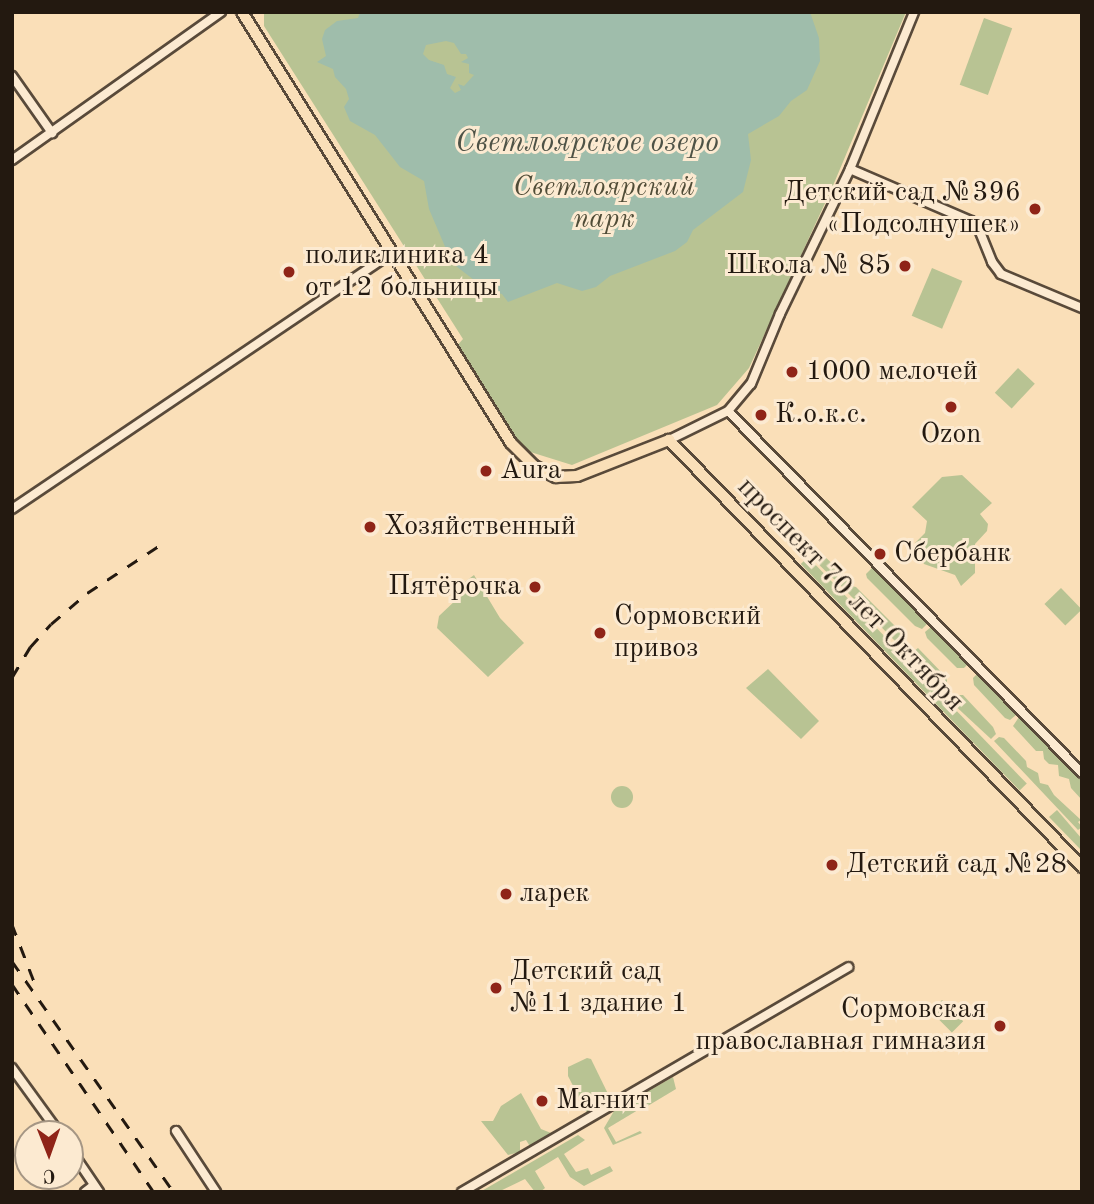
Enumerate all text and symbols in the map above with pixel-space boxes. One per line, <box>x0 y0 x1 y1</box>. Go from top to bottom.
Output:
water label: Светлоярское озеро <box>455 125 719 161</box>
park label: Светлоярский парк <box>513 171 695 237</box>
place label: Детский сад №396 «Подсолнушек» <box>784 176 1021 242</box>
marker: Детский сад №396 «Подсолнушек» <box>1027 201 1043 217</box>
place label: поликлиника 4 от 12 больницы <box>305 239 498 305</box>
place label: Школа № 85 <box>726 249 891 283</box>
marker: Школа № 85 <box>897 258 913 274</box>
marker: поликлиника 4 от 12 больницы <box>279 262 299 282</box>
place label: 1000 мелочей <box>806 355 978 389</box>
marker: 1000 мелочей <box>784 364 800 380</box>
place label: К.о.к.с. <box>775 398 867 432</box>
marker: Ozon <box>943 399 959 415</box>
marker: К.о.к.с. <box>753 407 769 423</box>
place label: Ozon <box>921 418 981 452</box>
place label: Aura <box>500 454 562 488</box>
marker: Aura <box>478 463 494 479</box>
street label: проспект 70 лет Октября <box>730 471 970 719</box>
place label: Хозяйственный <box>384 510 576 544</box>
marker: Хозяйственный <box>362 519 378 535</box>
place label: Сбербанк <box>894 537 1011 571</box>
marker: Сбербанк <box>872 546 888 562</box>
place label: Пятёрочка <box>388 570 521 604</box>
marker: Пятёрочка <box>527 579 543 595</box>
place label: Сормовский привоз <box>614 600 761 666</box>
marker: Сормовский привоз <box>592 625 608 641</box>
place label: Детский сад №28 <box>846 848 1067 882</box>
marker: Детский сад №28 <box>824 857 840 873</box>
place label: ларек <box>520 877 589 911</box>
marker: ларек <box>498 886 514 902</box>
place label: Детский сад №11 здание 1 <box>510 955 687 1021</box>
marker: Детский сад №11 здание 1 <box>488 980 504 996</box>
place label: Сормовская православная гимназия <box>695 993 986 1059</box>
marker: Сормовская православная гимназия <box>992 1018 1008 1034</box>
place label: Магнит <box>556 1084 649 1118</box>
marker: Магнит <box>534 1093 550 1109</box>
north arrow <box>14 1120 84 1190</box>
text: С <box>43 1165 56 1184</box>

